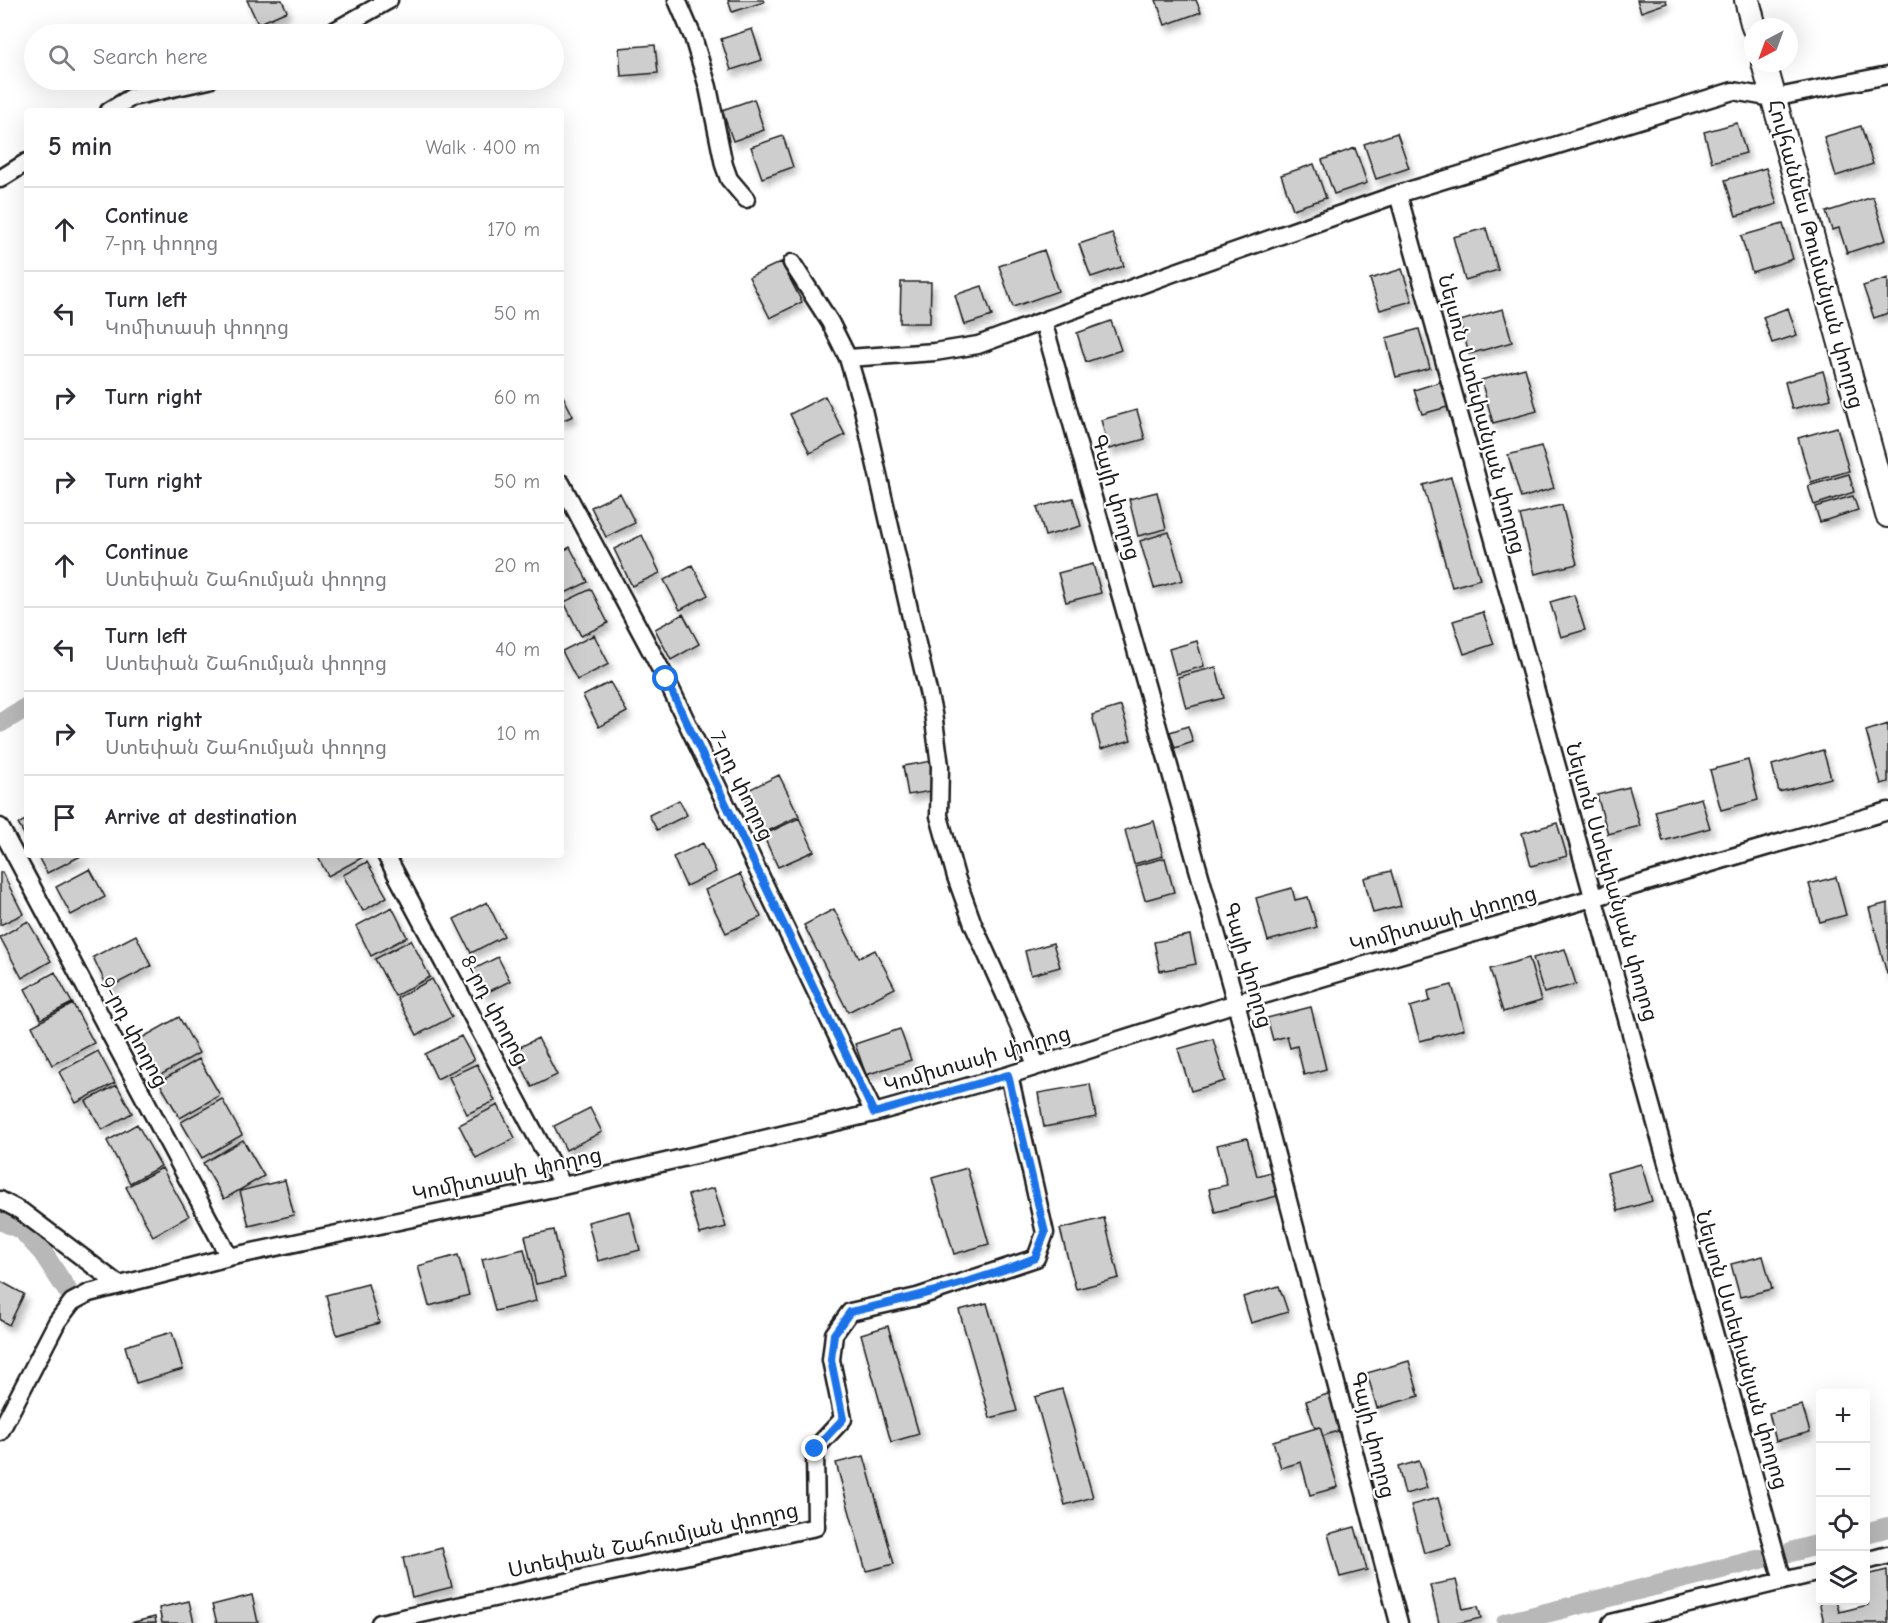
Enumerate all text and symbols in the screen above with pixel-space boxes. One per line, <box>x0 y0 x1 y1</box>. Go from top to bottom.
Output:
north arrow <box>1744 18 1798 72</box>
search box <box>24 24 564 90</box>
icon: search <box>45 41 78 74</box>
text: Search here <box>93 44 208 70</box>
street label: Հովհաննես Թումանյան փողոց <box>1763 97 1869 411</box>
text: 5 min <box>48 132 112 162</box>
text: Walk · 400 m <box>426 136 540 159</box>
text: Continue <box>105 203 188 229</box>
icon: ahead <box>48 213 81 246</box>
text: 170 m <box>487 218 540 241</box>
text: 7-րդ փողոց <box>105 232 218 255</box>
street label: Նելսոն Ստեփանյան փողոց <box>1433 272 1531 556</box>
text: Turn left <box>105 287 187 313</box>
icon: left <box>48 297 81 330</box>
text: 50 m <box>494 302 540 325</box>
text: Կոմիտասի փողոց <box>105 316 289 339</box>
icon: right <box>48 381 81 414</box>
text: Turn right <box>105 384 202 410</box>
text: 60 m <box>494 386 540 409</box>
street label: Գայի փողոց <box>1087 431 1145 563</box>
icon: right <box>48 465 81 498</box>
text: Turn right <box>105 468 202 494</box>
text: 50 m <box>494 470 540 493</box>
text: Continue <box>105 539 188 565</box>
icon: ahead <box>48 549 81 582</box>
text: 20 m <box>494 554 540 577</box>
text: Ստեփան Շահումյան փողոց <box>105 568 387 591</box>
text: Turn left <box>105 623 187 649</box>
icon: left <box>48 633 81 666</box>
text: 40 m <box>495 638 540 661</box>
text: Ստեփան Շահումյան փողոց <box>105 652 387 675</box>
route start <box>652 665 678 691</box>
text: Turn right <box>105 707 202 733</box>
icon: right <box>48 717 81 750</box>
text: 10 m <box>497 722 540 745</box>
street label: 7-րդ փողոց <box>705 727 779 845</box>
text: Ստեփան Շահումյան փողոց <box>105 736 387 759</box>
street label: Նելսոն Ստեփանյան փողոց <box>1561 740 1663 1024</box>
icon: arrive <box>48 801 81 834</box>
text: Arrive at destination <box>105 804 297 830</box>
street label: Կոմիտասի փողոց <box>1347 881 1539 957</box>
street label: Գայի փողոց <box>1219 899 1277 1031</box>
street label: 8-րդ փողոց <box>456 951 534 1069</box>
street label: 9-րդ փողոց <box>95 973 173 1091</box>
street label: Կոմիտասի փողոց <box>881 1021 1073 1097</box>
street label: Կոմիտասի փողոց <box>410 1142 604 1206</box>
street label: Նելսոն Ստեփանյան փողոց <box>1691 1208 1793 1492</box>
street label: Գայի փողոց <box>1346 1369 1400 1501</box>
map controls <box>1816 1389 1870 1605</box>
button: + <box>1816 1389 1870 1443</box>
route end <box>801 1435 827 1461</box>
button: − <box>1816 1443 1870 1497</box>
street label: Ստեփան Շահումյան փողոց <box>506 1497 800 1583</box>
button: locate <box>1816 1497 1870 1551</box>
button: layers <box>1816 1551 1870 1605</box>

